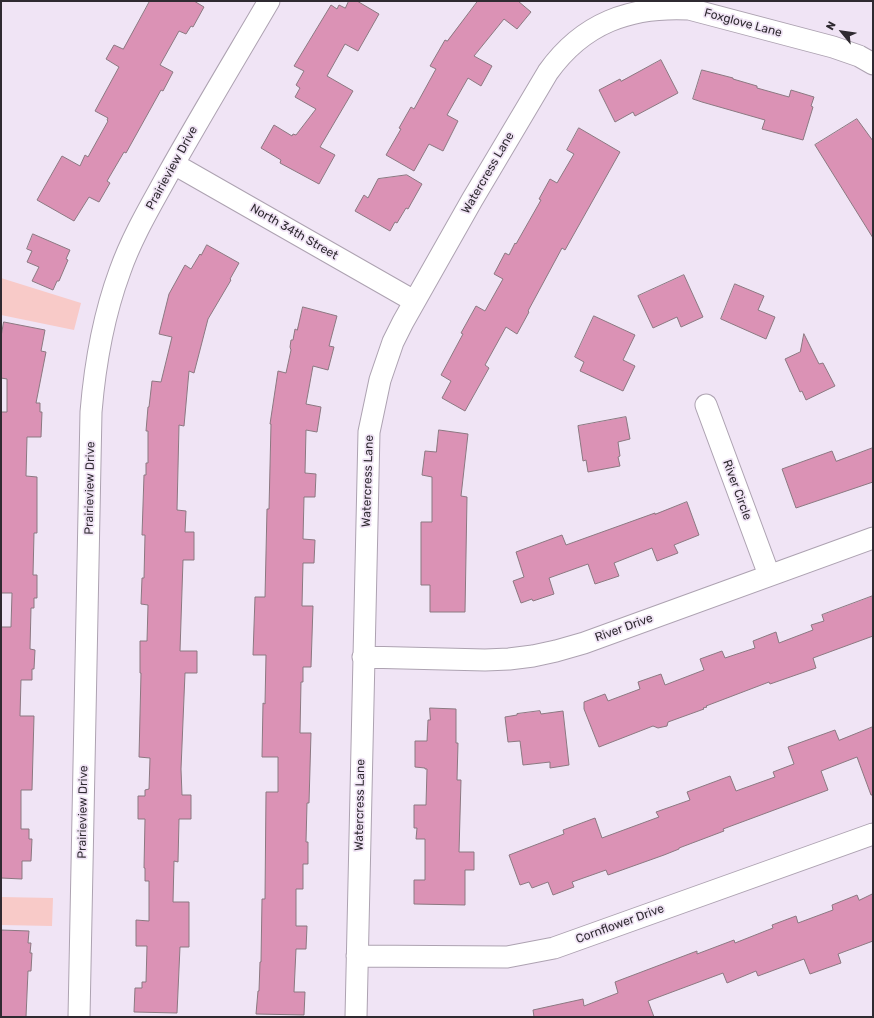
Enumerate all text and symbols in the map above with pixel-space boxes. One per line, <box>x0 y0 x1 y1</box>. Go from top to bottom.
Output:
street label: Foxglove Lane <box>702 6 784 40</box>
north arrow <box>822 12 862 52</box>
text: N <box>823 19 839 33</box>
street label: Prairieview Drive <box>143 124 201 212</box>
street label: Watercress Lane <box>459 130 517 216</box>
street label: North 34th Street <box>248 201 340 263</box>
street label: Watercress Lane <box>359 435 377 527</box>
street label: Prairieview Drive <box>82 441 98 535</box>
street label: River Circle <box>719 458 755 522</box>
street label: River Drive <box>593 611 655 645</box>
street label: Watercress Lane <box>352 759 368 851</box>
street label: Prairieview Drive <box>75 765 91 859</box>
street label: Cornflower Drive <box>574 901 666 947</box>

